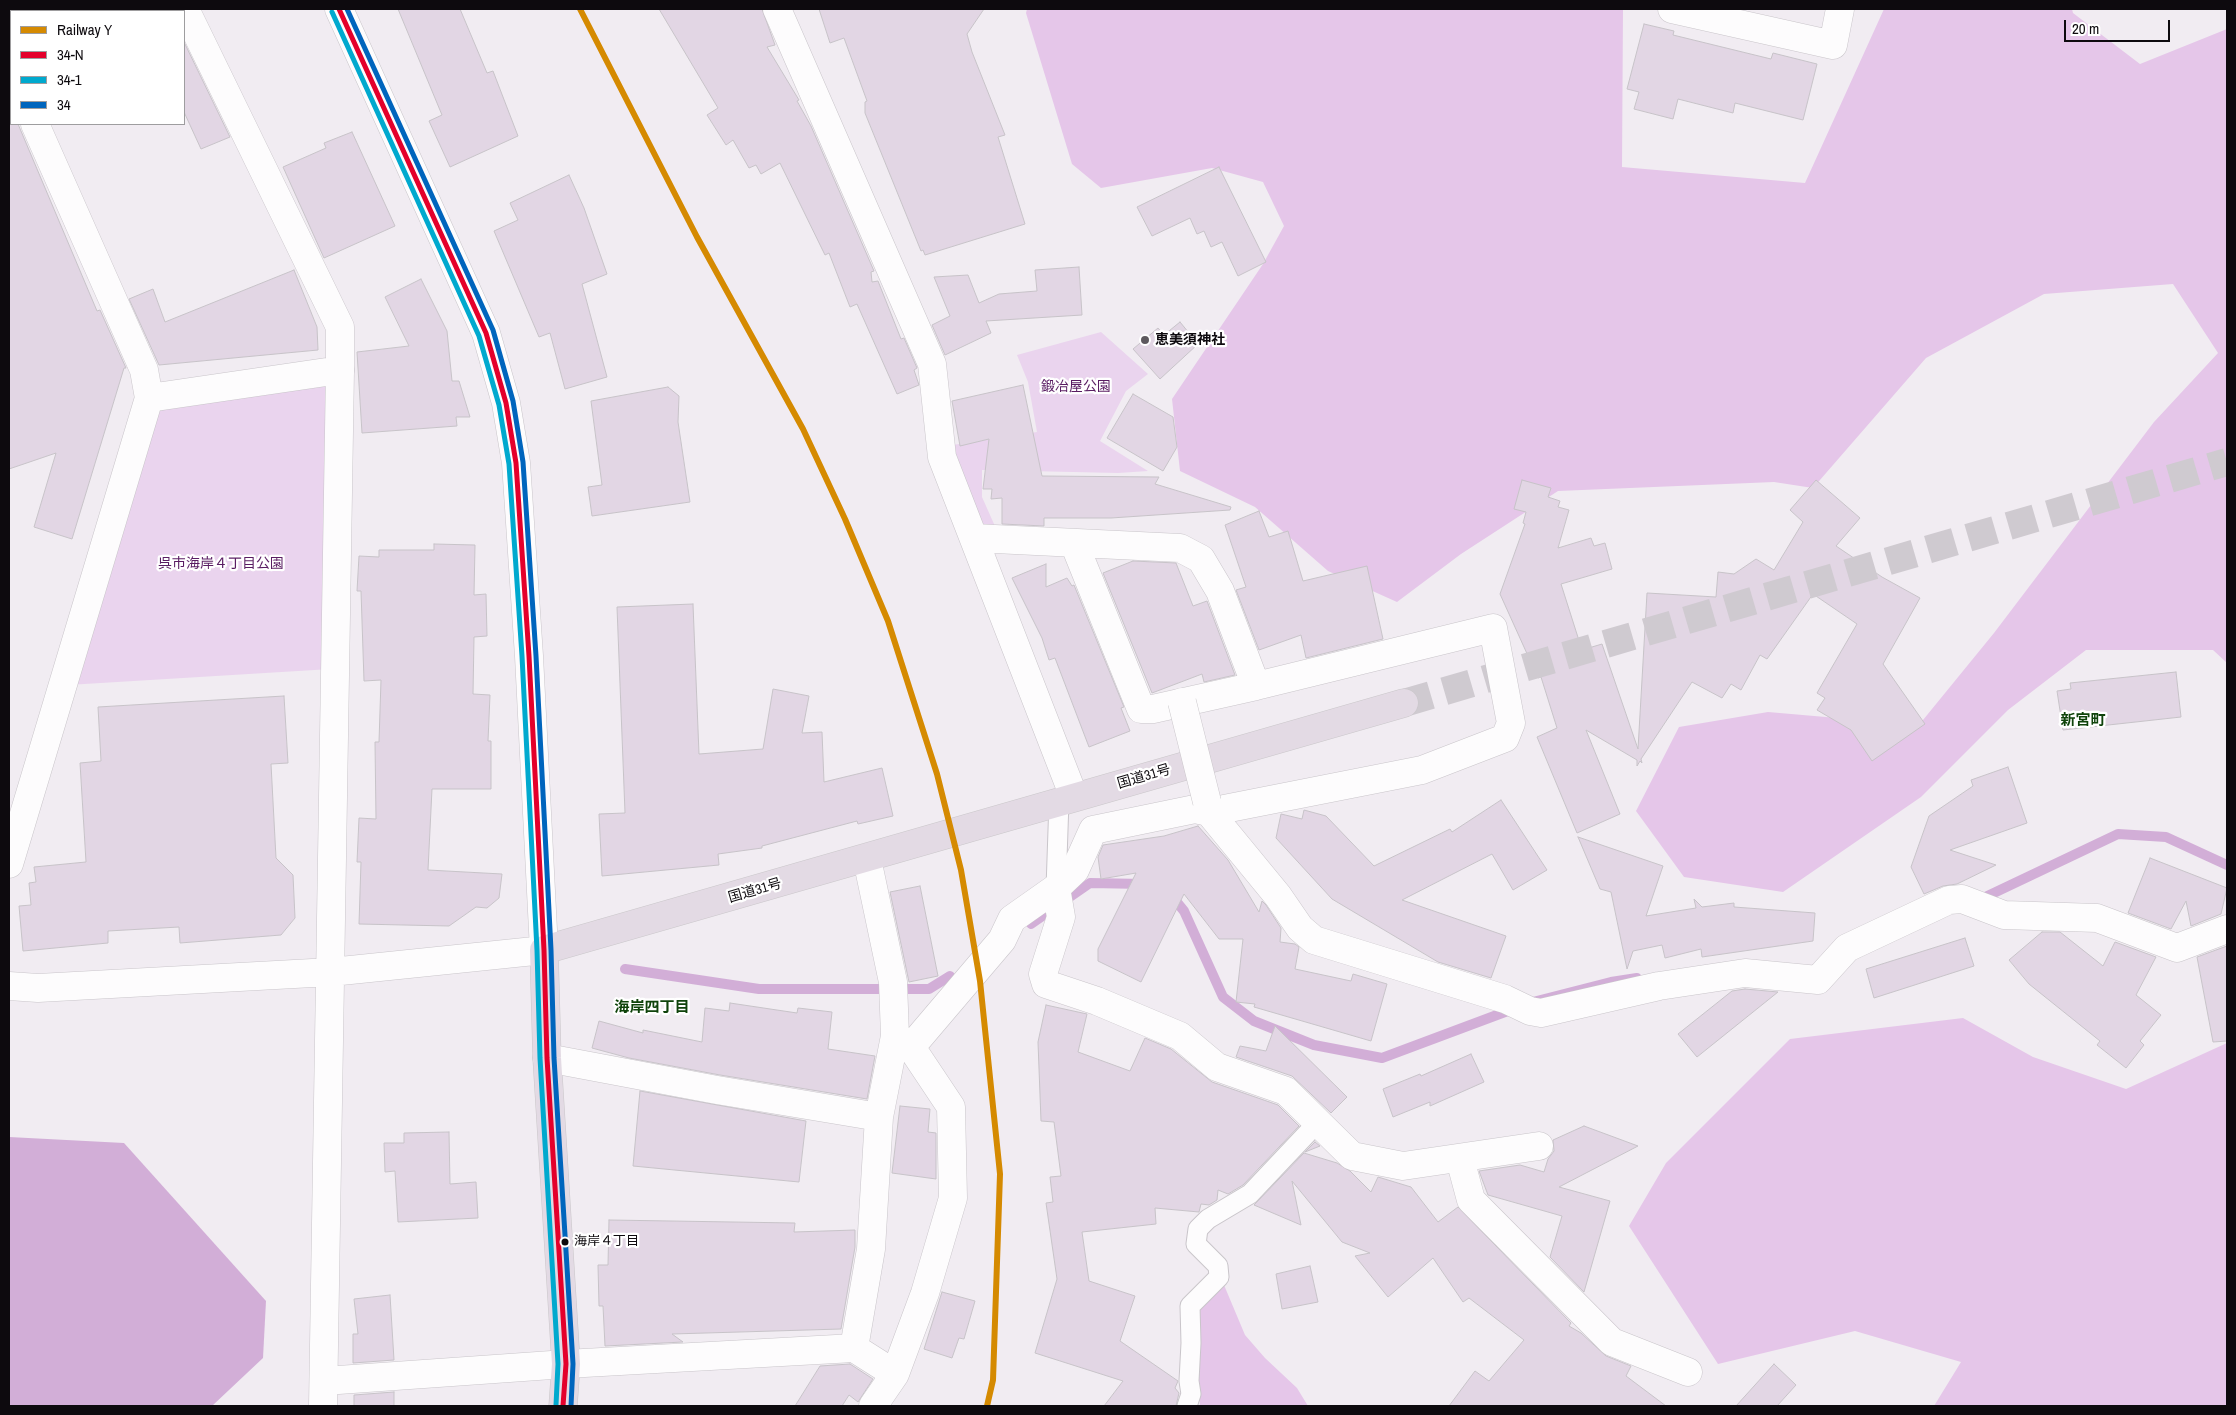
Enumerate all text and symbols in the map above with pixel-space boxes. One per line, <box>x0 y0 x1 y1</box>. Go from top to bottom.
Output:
legend <box>10 10 185 125</box>
scale bar <box>2066 10 2172 42</box>
text: 20 m <box>2072 18 2099 39</box>
text: Railway Y <box>57 19 112 40</box>
text: 34-N <box>57 44 84 65</box>
text: 34-1 <box>57 69 82 90</box>
text: 34 <box>57 94 71 115</box>
place label: 恵美須神社 <box>1155 332 1225 348</box>
marker: 恵美須神社 <box>1139 334 1151 346</box>
park label: 鍛冶屋公園 <box>1041 379 1111 395</box>
park label: 呉市海岸４丁目公園 <box>158 556 284 572</box>
district label: 新宮町 <box>2061 712 2105 730</box>
street label: 国道31号 <box>1115 761 1173 793</box>
street label: 国道31号 <box>726 875 784 907</box>
district label: 海岸四丁目 <box>615 999 689 1017</box>
place label: 海岸４丁目 <box>574 1234 639 1250</box>
marker: 海岸４丁目 <box>560 1237 570 1247</box>

